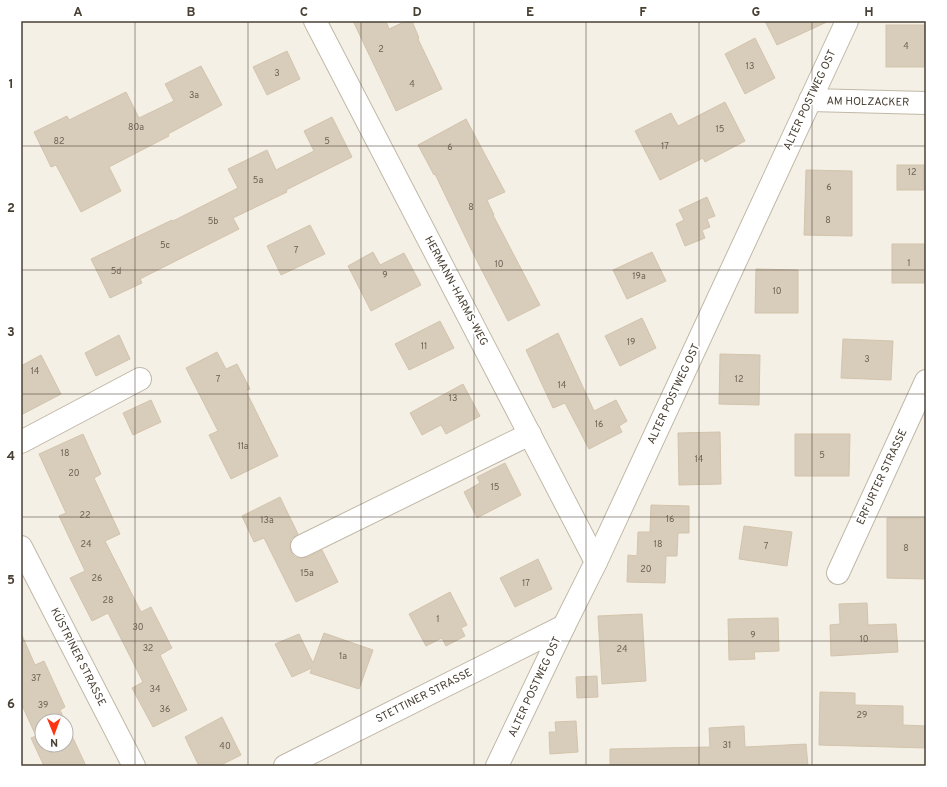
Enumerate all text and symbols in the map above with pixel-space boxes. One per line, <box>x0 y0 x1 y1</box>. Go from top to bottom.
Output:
text: A <box>73 5 83 21</box>
text: B <box>187 5 196 21</box>
text: C <box>300 5 308 21</box>
text: D <box>412 5 422 21</box>
text: E <box>526 5 534 21</box>
text: F <box>639 5 647 21</box>
text: G <box>752 5 761 21</box>
text: H <box>864 5 874 21</box>
house number: 4 <box>903 41 909 52</box>
house number: 2 <box>378 44 384 55</box>
street label: ALTER POSTWEG OST <box>781 47 839 153</box>
house number: 13 <box>746 61 754 72</box>
house number: 3 <box>274 68 280 79</box>
text: 1 <box>8 77 14 93</box>
house number: 4 <box>409 79 415 90</box>
house number: 3a <box>189 90 199 101</box>
street label: AM HOLZACKER <box>826 94 910 110</box>
house number: 80a <box>128 122 144 133</box>
house number: 15 <box>716 124 724 135</box>
house number: 82 <box>54 136 64 147</box>
house number: 5 <box>324 136 330 147</box>
house number: 17 <box>661 141 669 152</box>
house number: 6 <box>447 142 453 153</box>
house number: 12 <box>908 167 916 178</box>
house number: 5a <box>253 175 263 186</box>
house number: 6 <box>826 182 832 193</box>
text: 2 <box>7 201 15 217</box>
house number: 8 <box>468 202 474 213</box>
house number: 8 <box>825 215 831 226</box>
house number: 5b <box>208 216 218 227</box>
street label: HERMANN-HARMS-WEG <box>421 234 491 348</box>
house number: 5c <box>160 240 171 251</box>
house number: 7 <box>294 245 299 256</box>
house number: 1 <box>907 258 911 269</box>
house number: 10 <box>494 259 504 270</box>
house number: 5d <box>111 266 121 277</box>
house number: 9 <box>382 270 388 281</box>
house number: 19a <box>632 271 646 282</box>
house number: 10 <box>772 286 782 297</box>
text: 3 <box>7 325 15 341</box>
house number: 19 <box>627 337 635 348</box>
house number: 11 <box>421 341 427 352</box>
street label: ALTER POSTWEG OST <box>645 341 703 447</box>
house number: 3 <box>864 354 870 365</box>
house number: 14 <box>31 366 40 377</box>
house number: 7 <box>216 374 221 385</box>
house number: 12 <box>735 374 743 385</box>
house number: 14 <box>558 380 567 391</box>
house number: 13 <box>449 393 457 404</box>
house number: 16 <box>595 419 603 430</box>
street label: ERFURTER STRASSE <box>854 427 910 527</box>
house number: 11a <box>237 441 249 452</box>
house number: 18 <box>61 448 69 459</box>
text: 4 <box>7 449 15 465</box>
house number: 5 <box>819 450 825 461</box>
house number: 14 <box>695 454 704 465</box>
house number: 20 <box>68 468 80 479</box>
house number: 15 <box>491 482 499 493</box>
house number: 22 <box>79 510 91 521</box>
house number: 16 <box>666 514 674 525</box>
house number: 13a <box>260 515 274 526</box>
house number: 24 <box>80 539 92 550</box>
house number: 18 <box>654 539 662 550</box>
house number: 7 <box>764 541 769 552</box>
house number: 8 <box>903 543 909 554</box>
house number: 20 <box>640 564 652 575</box>
house number: 15a <box>300 568 314 579</box>
text: 5 <box>7 573 15 589</box>
house number: 26 <box>92 573 102 584</box>
house number: 17 <box>522 578 530 589</box>
house number: 28 <box>102 595 114 606</box>
street label: KÜSTRINER STRASSE <box>47 605 110 709</box>
house number: 1 <box>436 614 440 625</box>
house number: 30 <box>132 622 144 633</box>
house number: 9 <box>750 630 756 641</box>
street label: ALTER POSTWEG OST <box>506 634 564 740</box>
house number: 10 <box>859 634 869 645</box>
house number: 32 <box>143 643 153 654</box>
house number: 24 <box>616 644 628 655</box>
house number: 1a <box>339 651 347 662</box>
street label: STETTINER STRASSE <box>373 666 475 726</box>
house number: 37 <box>31 673 41 684</box>
house number: 34 <box>149 684 161 695</box>
text: 6 <box>7 697 15 713</box>
house number: 39 <box>38 700 48 711</box>
house number: 36 <box>160 704 170 715</box>
house number: 29 <box>857 710 867 721</box>
north arrow <box>34 713 74 753</box>
text: N <box>50 735 58 749</box>
house number: 31 <box>723 740 731 751</box>
house number: 40 <box>219 741 231 752</box>

